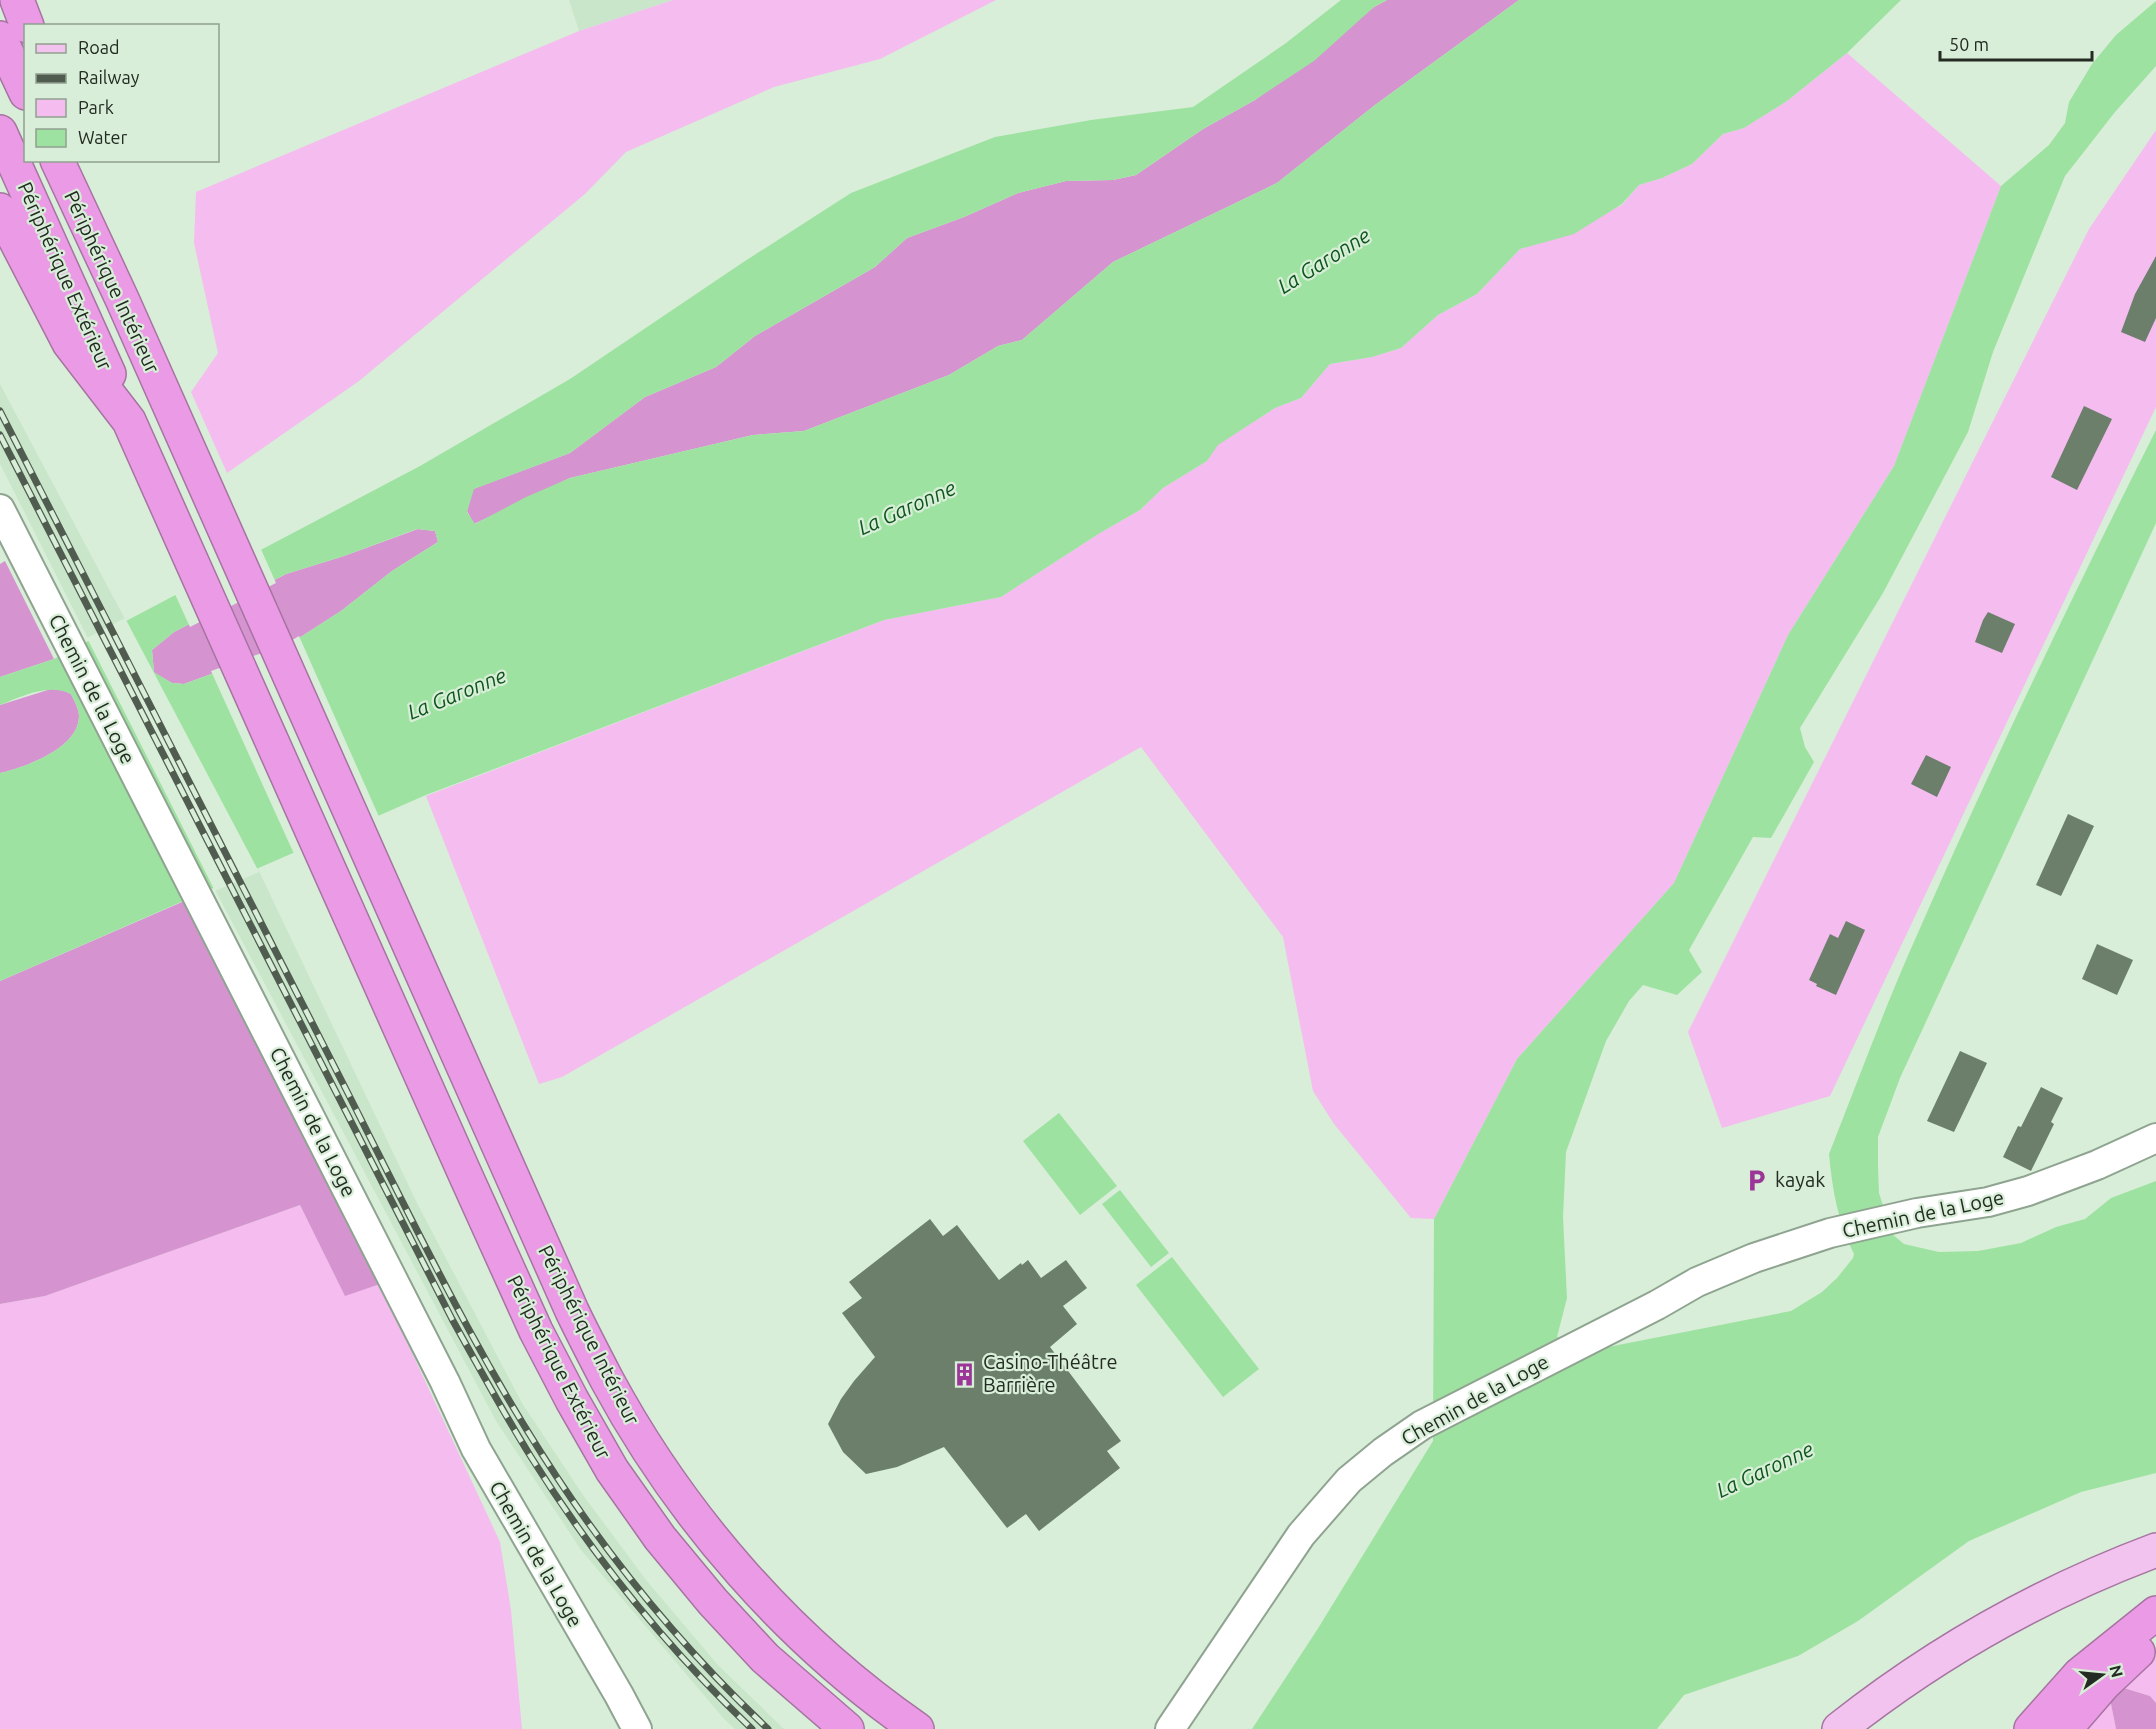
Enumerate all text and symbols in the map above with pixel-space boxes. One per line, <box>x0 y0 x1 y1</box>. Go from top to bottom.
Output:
legend <box>24 24 219 162</box>
scale bar <box>1940 24 2092 62</box>
text: 50 m <box>1949 34 1989 54</box>
text: Road <box>78 37 120 57</box>
text: Railway <box>78 67 140 87</box>
text: Park <box>78 97 114 117</box>
text: Water <box>78 127 128 147</box>
street label: Périphérique Extérieur <box>14 178 117 374</box>
street label: Périphérique Intérieur <box>60 187 165 377</box>
water label: La Garonne <box>1273 222 1374 298</box>
water label: La Garonne <box>854 475 959 539</box>
street label: Chemin de la Loge <box>45 610 140 767</box>
water label: La Garonne <box>404 662 510 724</box>
street label: Chemin de la Loge <box>266 1043 361 1200</box>
parking icon: kayak <box>1744 1167 1770 1193</box>
place label: kayak <box>1775 1168 1825 1191</box>
street label: Chemin de la Loge <box>1840 1185 2006 1242</box>
street label: Périphérique Intérieur <box>534 1241 645 1429</box>
street label: Périphérique Extérieur <box>503 1271 616 1463</box>
place label: Casino-Théâtre Barrière <box>983 1350 1118 1396</box>
street label: Chemin de la Loge <box>1397 1350 1552 1450</box>
building icon: Casino-Théâtre Barrière <box>952 1361 978 1387</box>
water label: La Garonne <box>1712 1436 1817 1502</box>
street label: Chemin de la Loge <box>485 1477 588 1631</box>
north arrow <box>2072 1645 2132 1705</box>
text: N <box>2106 1663 2127 1679</box>

